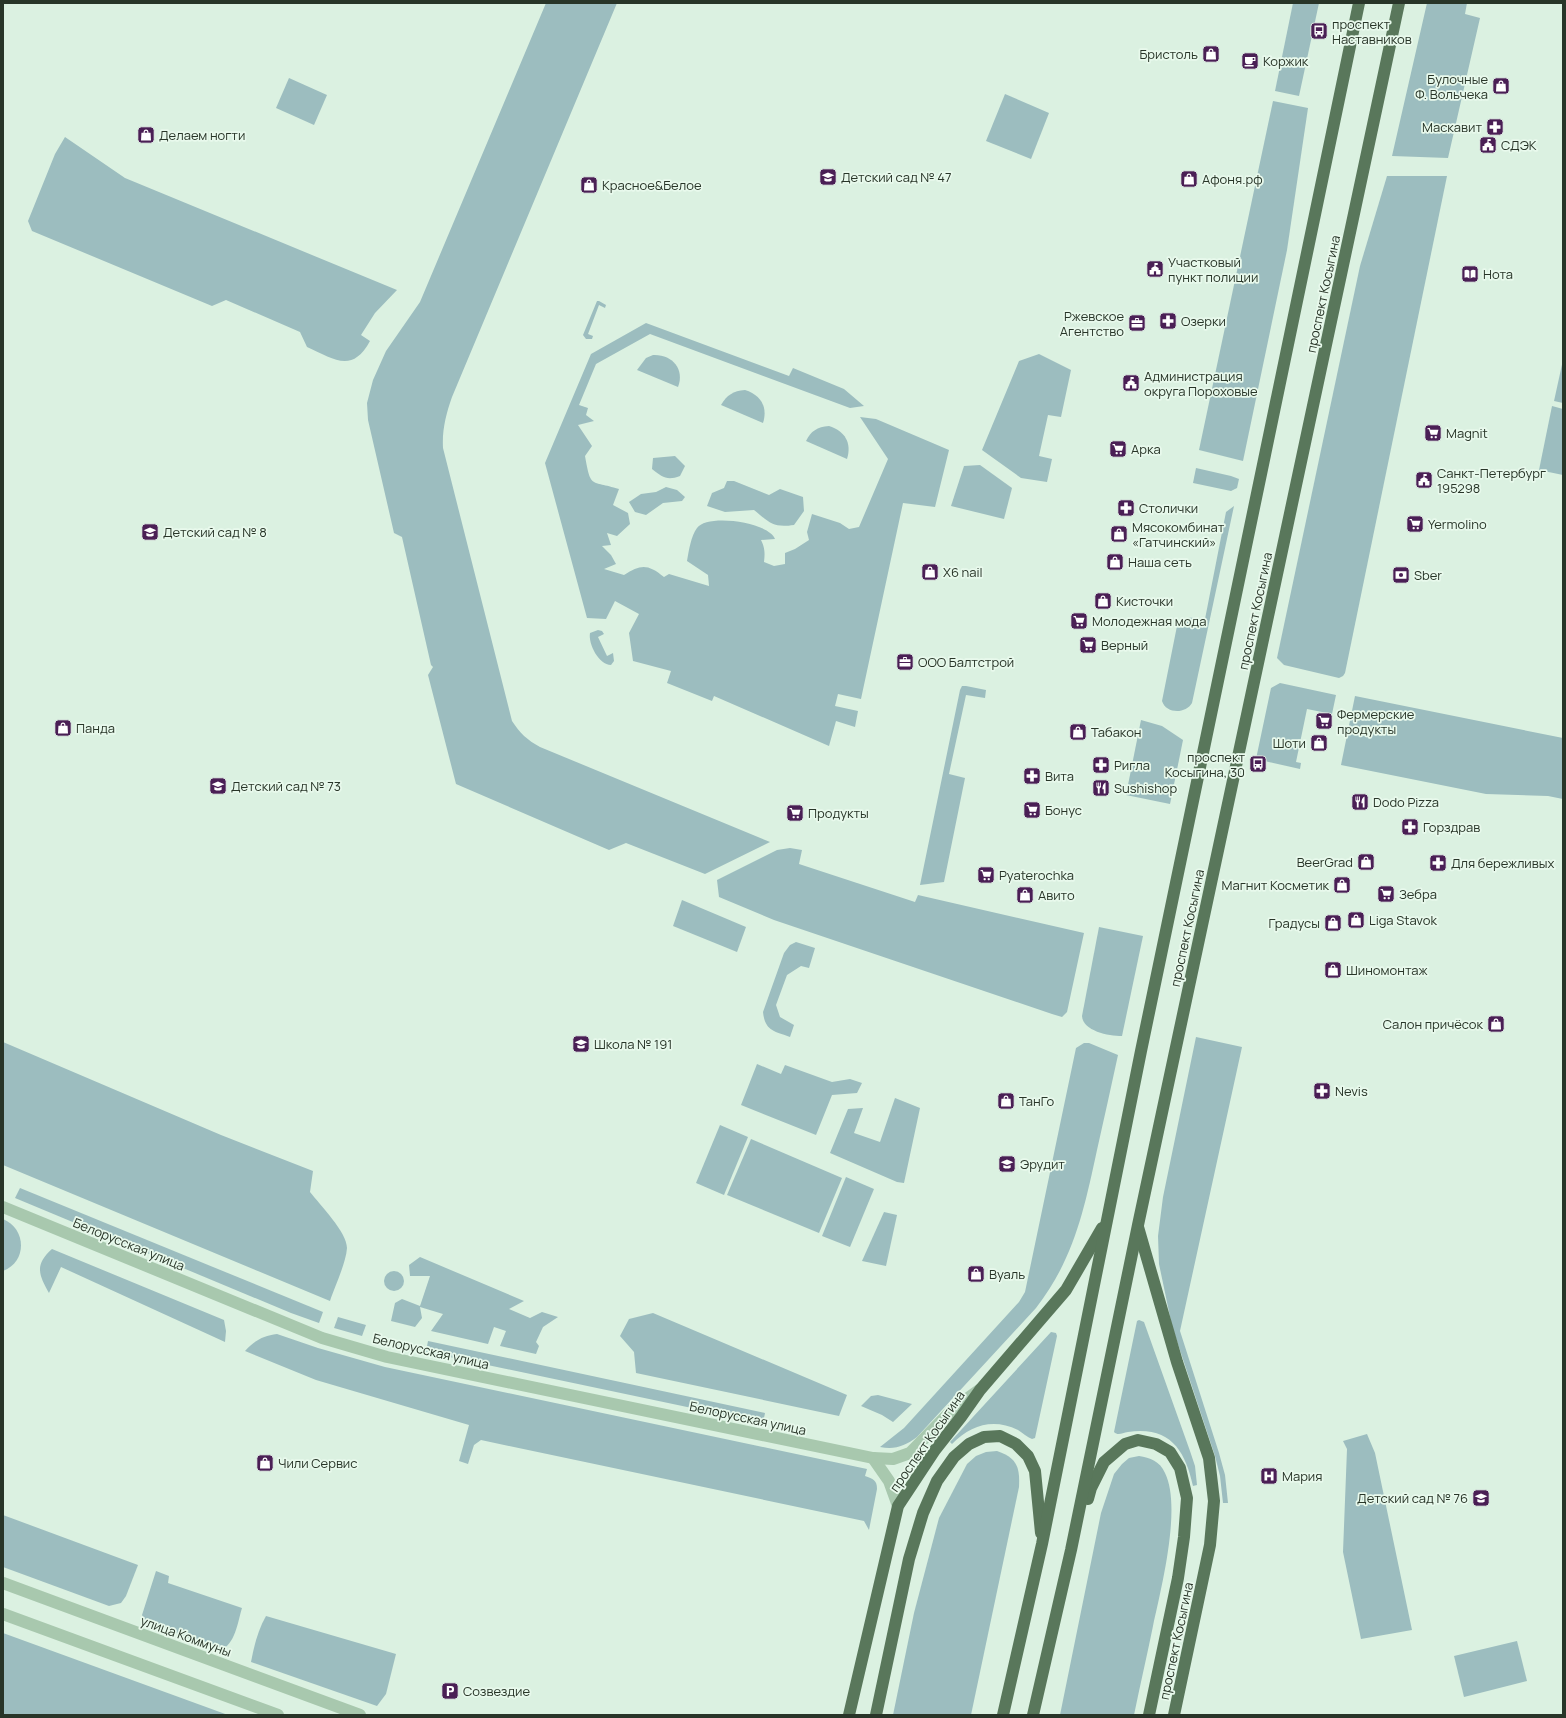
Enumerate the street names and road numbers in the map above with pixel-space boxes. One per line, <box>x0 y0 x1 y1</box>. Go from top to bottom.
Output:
street label: проспект Косыгина <box>1302 234 1344 354</box>
street label: проспект Косыгина <box>1234 551 1276 671</box>
street label: проспект Косыгина <box>1166 868 1208 988</box>
street label: Белорусская улица <box>70 1213 188 1275</box>
street label: Белорусская улица <box>371 1329 491 1373</box>
street label: проспект Косыгина <box>885 1387 969 1495</box>
street label: Белорусская улица <box>688 1397 808 1439</box>
street label: проспект Косыгина <box>1155 1581 1197 1701</box>
street label: улица Коммуны <box>138 1611 234 1661</box>

